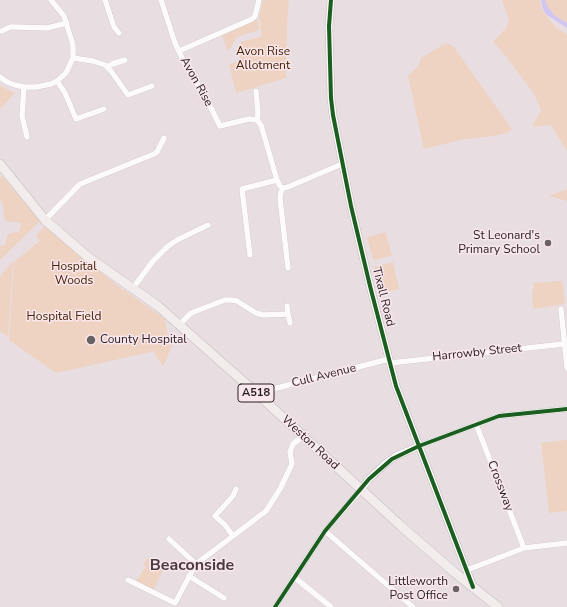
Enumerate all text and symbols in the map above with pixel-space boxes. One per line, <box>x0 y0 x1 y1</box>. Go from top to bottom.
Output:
park label: Avon Rise Allotment <box>236 45 290 73</box>
street label: Avon Rise <box>177 55 215 109</box>
place label: St Leonard's Primary School <box>458 229 540 257</box>
marker: St Leonard's Primary School <box>543 238 553 248</box>
park label: Hospital Woods <box>51 260 97 288</box>
street label: Tixall Road <box>369 266 397 328</box>
park label: Hospital Field <box>27 310 101 324</box>
place label: County Hospital <box>100 333 187 347</box>
marker: County Hospital <box>85 334 97 346</box>
street label: Harrowby Street <box>432 341 522 365</box>
street label: Cull Avenue <box>290 361 358 391</box>
road number: A518 <box>238 384 274 402</box>
street label: Weston Road <box>278 413 342 473</box>
street label: Crossway <box>484 459 516 513</box>
district label: Beaconside <box>150 556 234 576</box>
place label: Littleworth Post Office <box>388 575 448 603</box>
marker: Littleworth Post Office <box>451 584 461 594</box>

